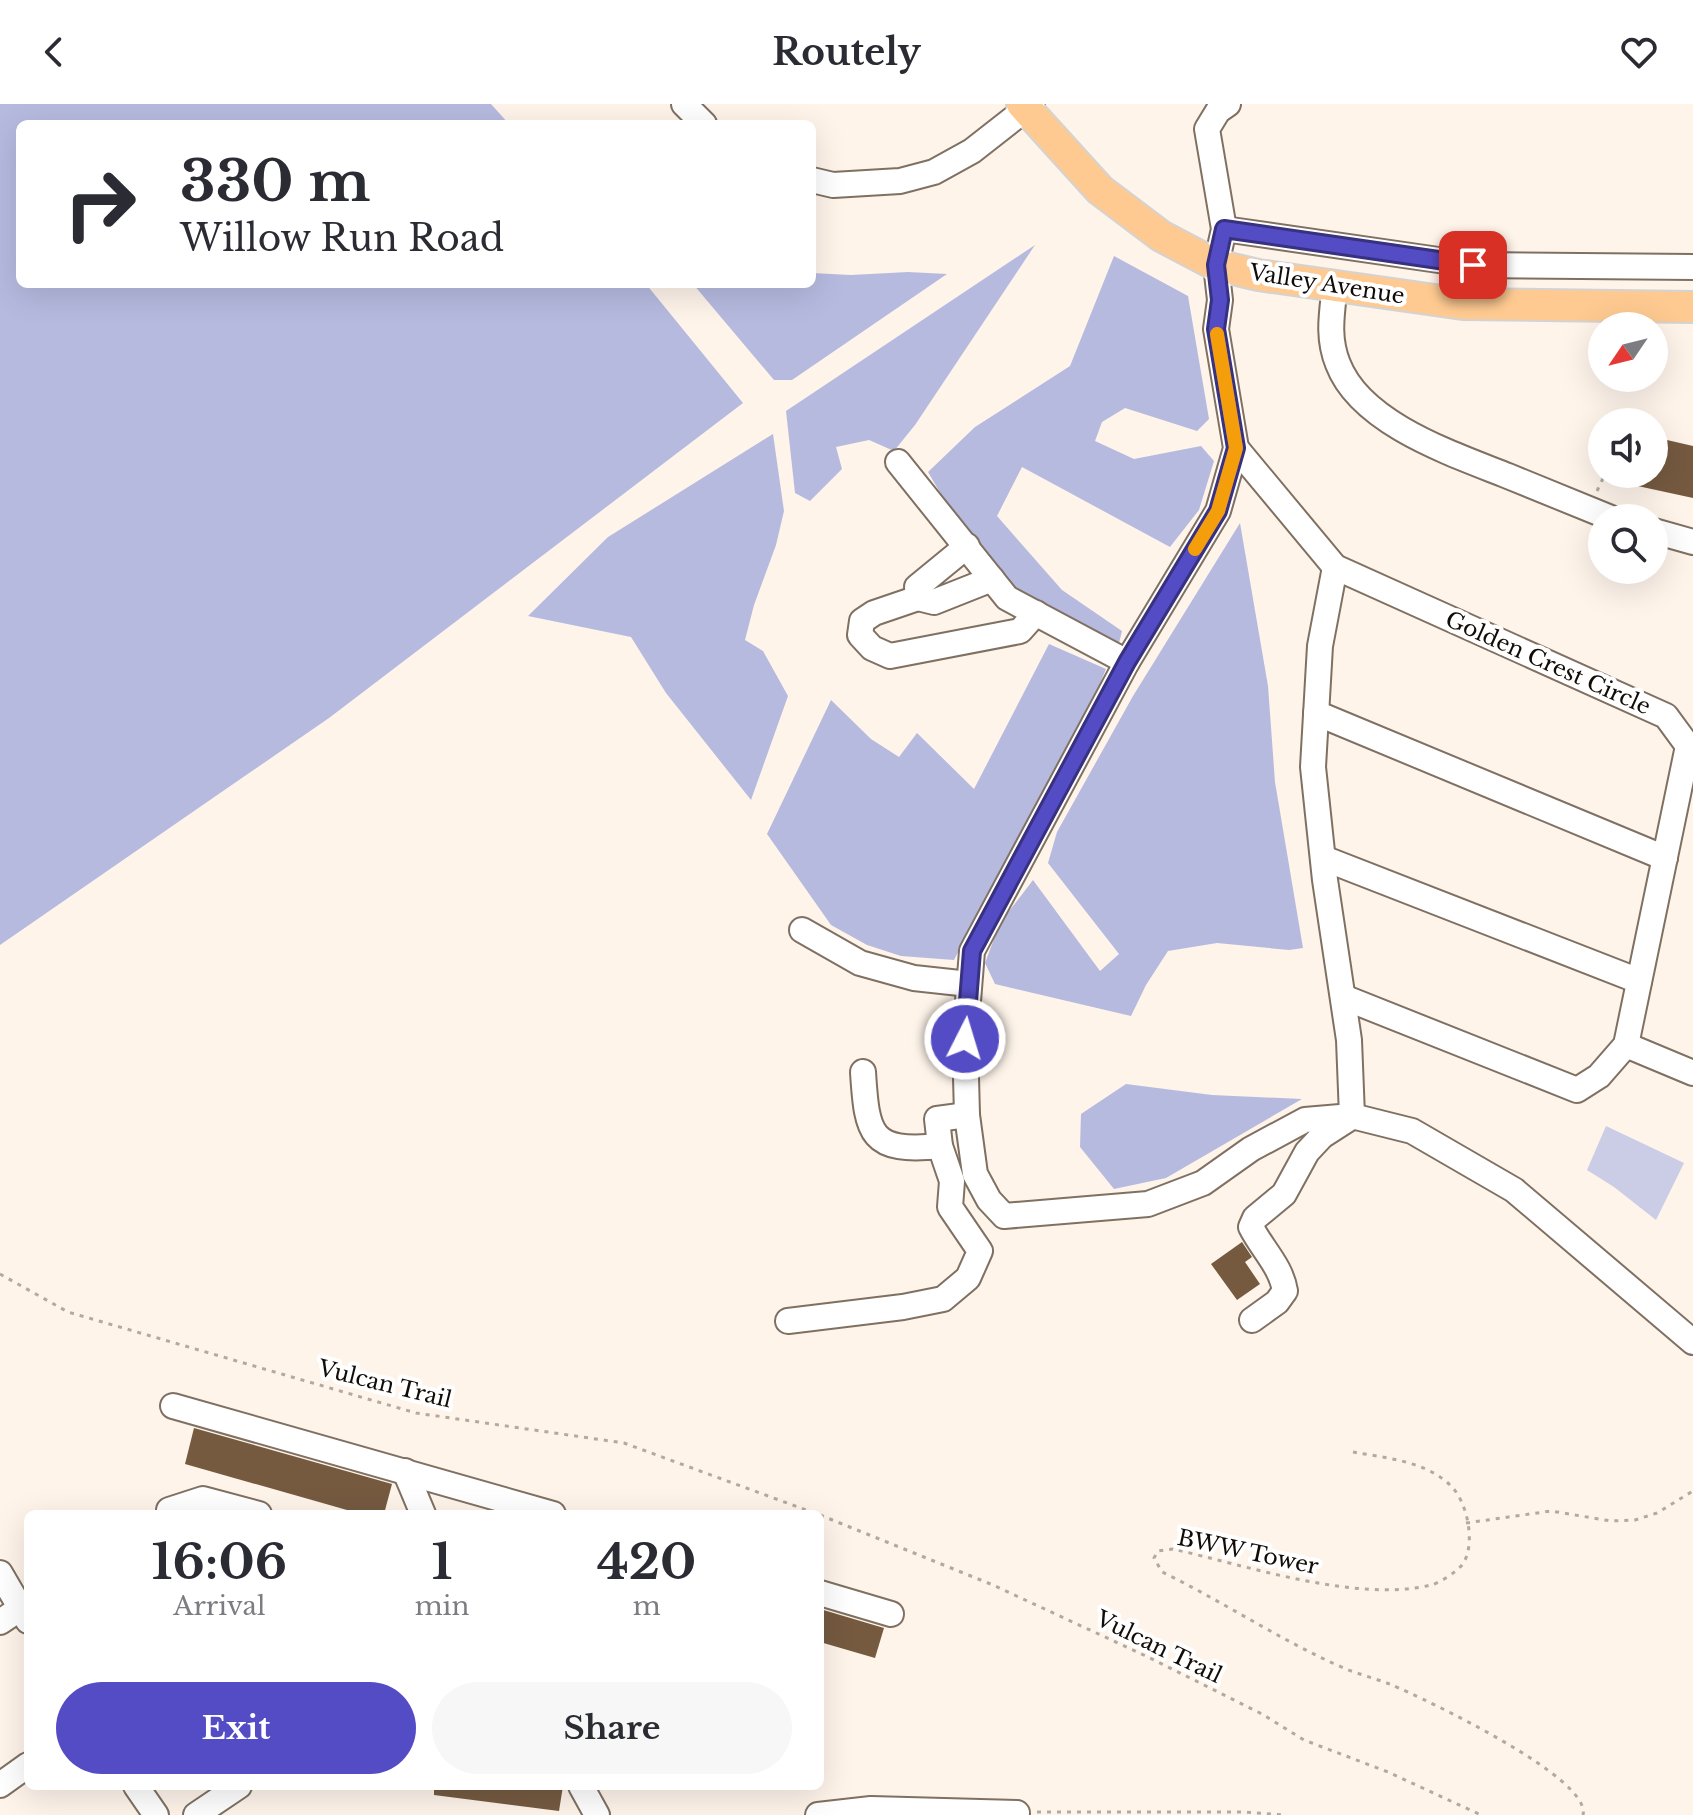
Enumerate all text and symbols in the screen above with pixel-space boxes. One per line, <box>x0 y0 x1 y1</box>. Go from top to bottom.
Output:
icon: back <box>32 30 76 74</box>
text: Routely <box>772 30 921 75</box>
icon: heart <box>1617 30 1661 74</box>
text: 330 m <box>180 147 370 216</box>
icon: right <box>48 152 152 256</box>
text: Willow Run Road <box>180 216 504 261</box>
pin <box>1439 231 1507 299</box>
icon: arrive <box>1451 243 1495 287</box>
street label: Valley Avenue <box>1247 258 1406 310</box>
north arrow <box>1588 312 1668 392</box>
map controls <box>1588 312 1668 584</box>
button: sound <box>1588 408 1668 488</box>
button: search <box>1588 504 1668 584</box>
street label: Golden Crest Circle <box>1441 606 1655 720</box>
position arrow <box>923 997 1007 1081</box>
street label: Vulcan Trail <box>315 1354 455 1414</box>
street label: BWW Tower <box>1175 1524 1321 1580</box>
text: 16:06 <box>152 1532 287 1592</box>
text: 1 <box>432 1532 453 1592</box>
text: 420 <box>597 1532 696 1592</box>
text: Arrival <box>173 1590 265 1622</box>
text: min <box>415 1590 469 1622</box>
text: m <box>633 1590 661 1622</box>
street label: Vulcan Trail <box>1091 1604 1226 1689</box>
button: Exit <box>56 1682 416 1774</box>
button: Share <box>432 1682 792 1774</box>

